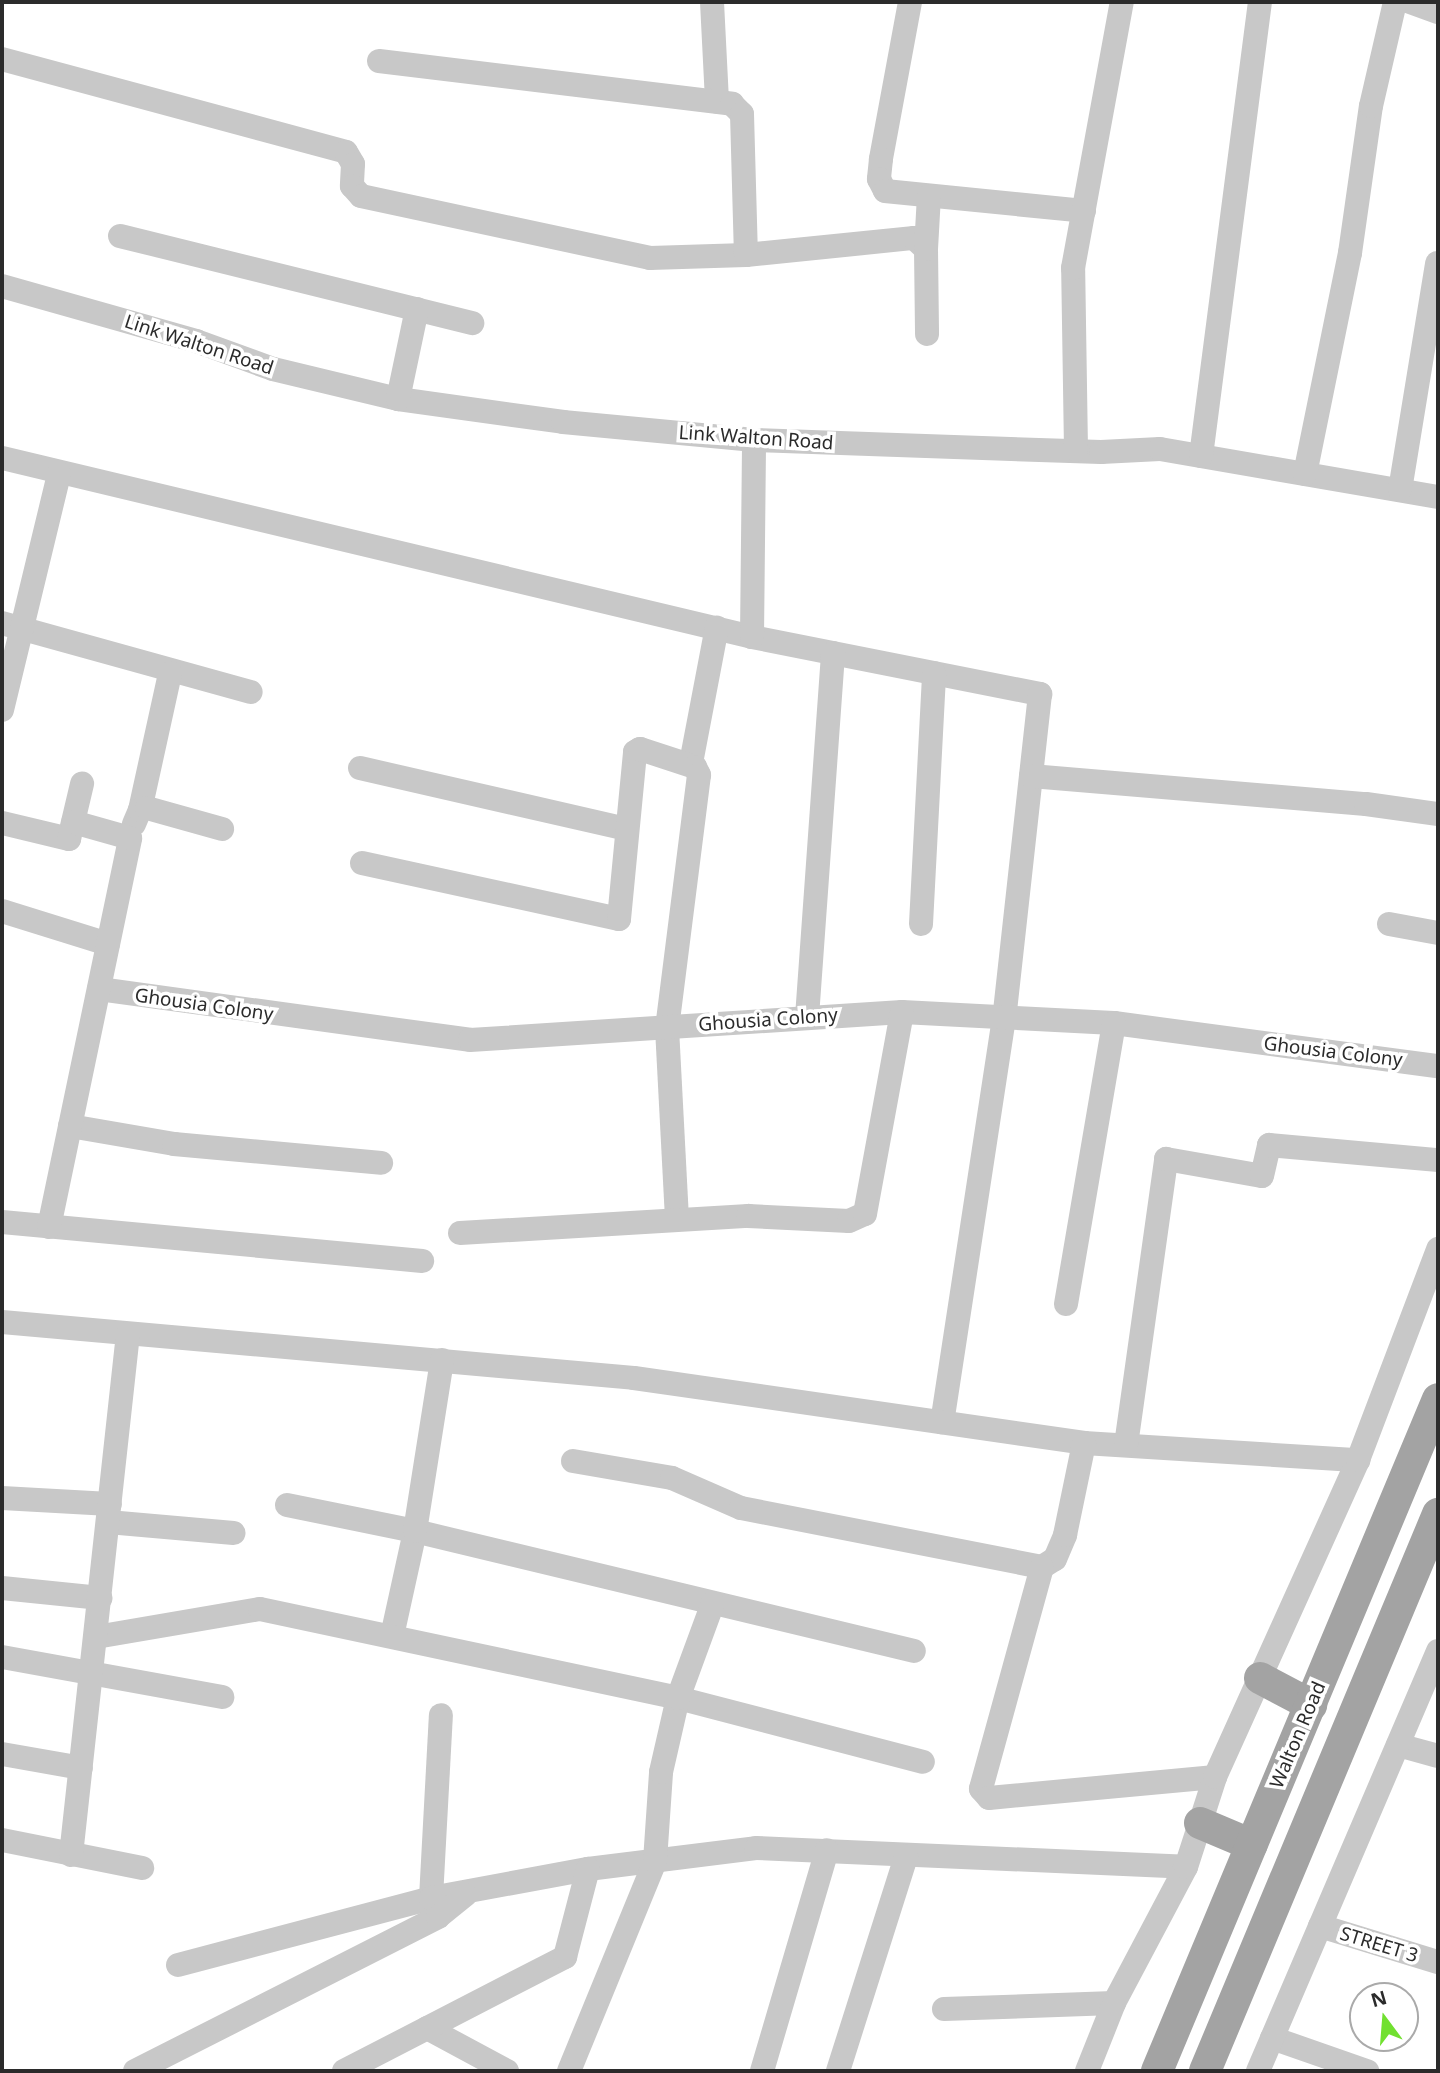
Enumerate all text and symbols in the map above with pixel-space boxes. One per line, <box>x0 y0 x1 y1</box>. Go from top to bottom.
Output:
street label: Link Walton Road <box>122 310 276 380</box>
street label: Link Walton Road <box>678 421 834 455</box>
street label: Ghousia Colony <box>133 984 275 1026</box>
street label: Ghousia Colony <box>698 1004 838 1036</box>
street label: Ghousia Colony <box>1262 1032 1404 1072</box>
street label: Walton Road <box>1265 1678 1331 1792</box>
street label: STREET 3 <box>1337 1922 1421 1968</box>
north arrow <box>1349 1982 1419 2052</box>
text: N <box>1368 1984 1390 2013</box>

